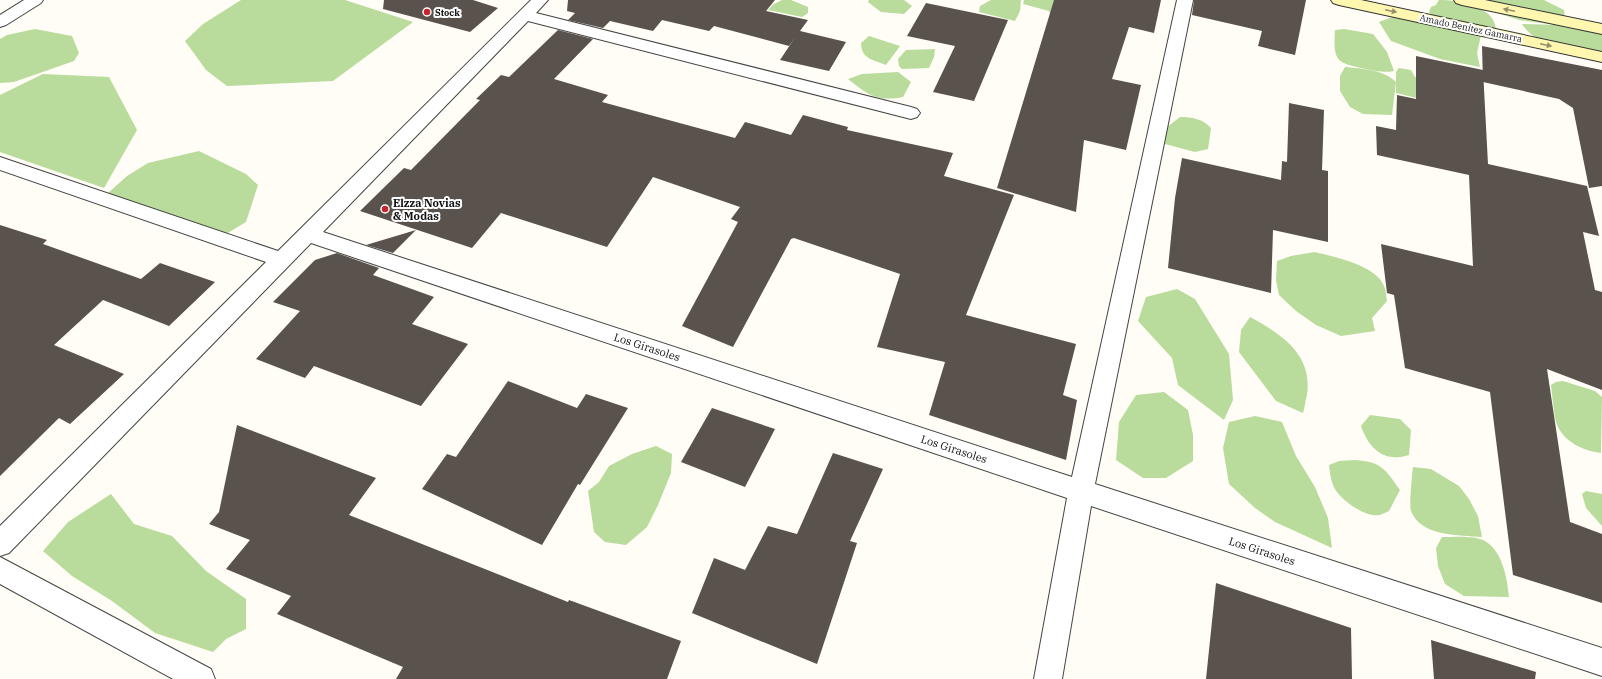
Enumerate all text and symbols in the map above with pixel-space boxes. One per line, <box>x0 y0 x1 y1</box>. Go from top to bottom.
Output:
one-way arrow <box>1503 6 1515 12</box>
marker: Stock <box>422 7 432 17</box>
place label: Stock <box>435 7 460 18</box>
one-way arrow <box>1385 9 1397 15</box>
street label: Amado Benítez Gamarra <box>1419 12 1523 44</box>
one-way arrow <box>1539 42 1552 48</box>
place label: Elzza Novias & Modas <box>393 196 461 223</box>
marker: Elzza Novias & Modas <box>380 204 390 214</box>
street label: Los Girasoles <box>612 330 682 364</box>
street label: Los Girasoles <box>919 432 989 466</box>
street label: Los Girasoles <box>1227 534 1297 568</box>

